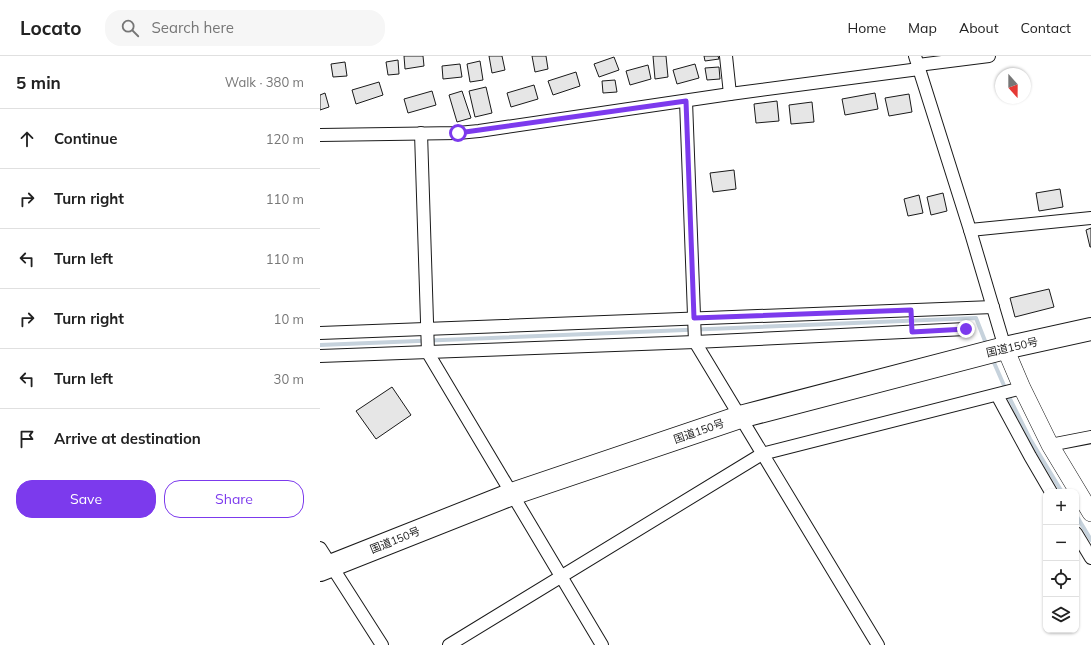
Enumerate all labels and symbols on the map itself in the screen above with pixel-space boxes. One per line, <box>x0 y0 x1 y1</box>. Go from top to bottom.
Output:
north arrow <box>995 68 1031 104</box>
route start <box>449 124 467 142</box>
route end <box>957 320 975 338</box>
street label: 国道150号 <box>985 334 1039 360</box>
street label: 国道150号 <box>672 416 726 446</box>
street label: 国道150号 <box>368 524 422 556</box>

